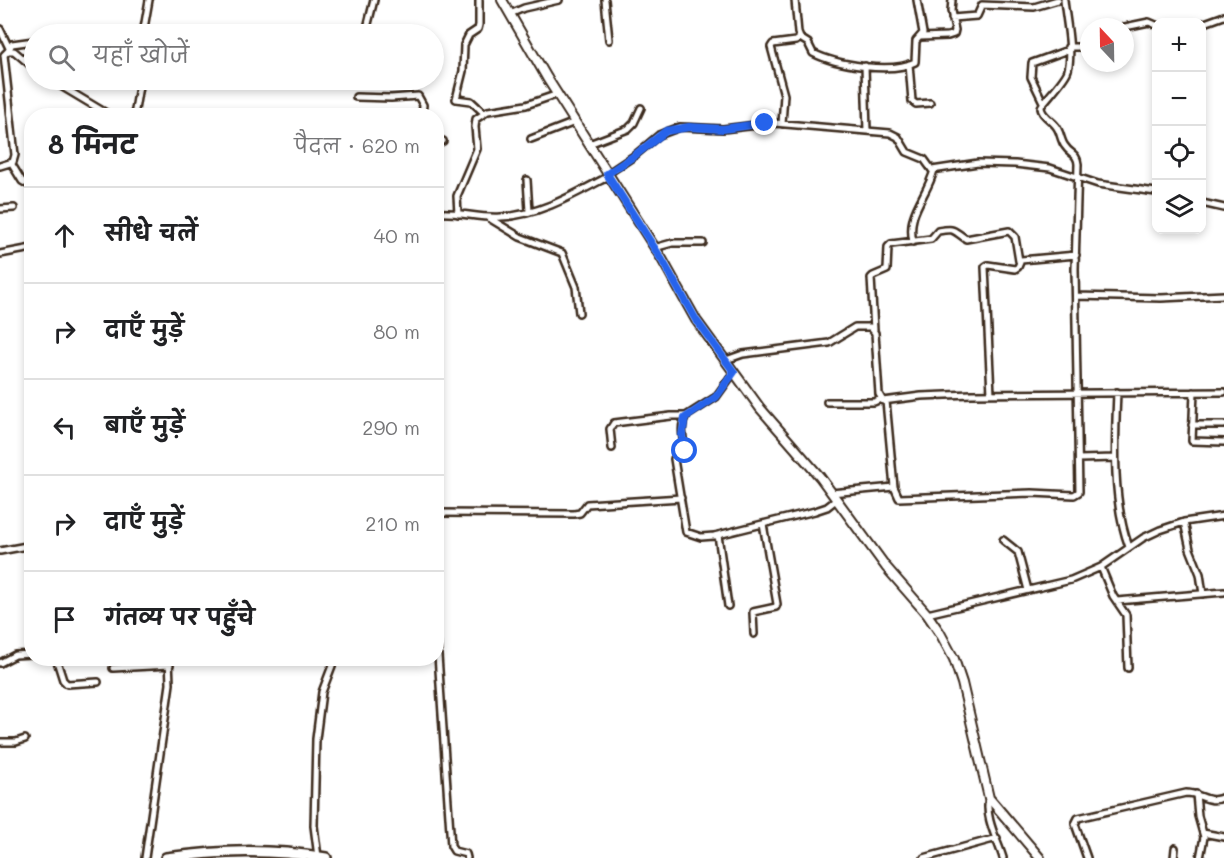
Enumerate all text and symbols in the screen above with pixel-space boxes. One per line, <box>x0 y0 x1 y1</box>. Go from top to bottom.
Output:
north arrow <box>1080 18 1134 72</box>
map controls <box>1152 18 1206 234</box>
button: + <box>1152 18 1206 72</box>
search box <box>24 24 444 90</box>
text: यहाँ खोजें <box>93 40 189 69</box>
icon: search <box>45 41 78 74</box>
button: − <box>1152 72 1206 126</box>
route end <box>751 109 777 135</box>
button: locate <box>1152 126 1206 180</box>
text: 8 मिनट <box>48 127 137 161</box>
text: पैदल · 620 m <box>294 132 420 158</box>
button: layers <box>1152 180 1206 234</box>
text: सीधे चलें <box>105 218 197 247</box>
icon: ahead <box>48 219 81 252</box>
text: 40 m <box>374 222 420 248</box>
text: दाएँ मुड़ें <box>105 314 184 343</box>
icon: right <box>48 315 81 348</box>
text: 80 m <box>373 318 420 344</box>
text: बाएँ मुड़ें <box>105 410 185 439</box>
icon: left <box>48 411 81 444</box>
text: 290 m <box>362 414 420 440</box>
route start <box>671 437 697 463</box>
text: दाएँ मुड़ें <box>105 506 184 535</box>
icon: right <box>48 507 81 540</box>
text: 210 m <box>365 510 420 536</box>
text: गंतव्य पर पहुँचे <box>105 602 255 631</box>
icon: arrive <box>48 603 81 636</box>

